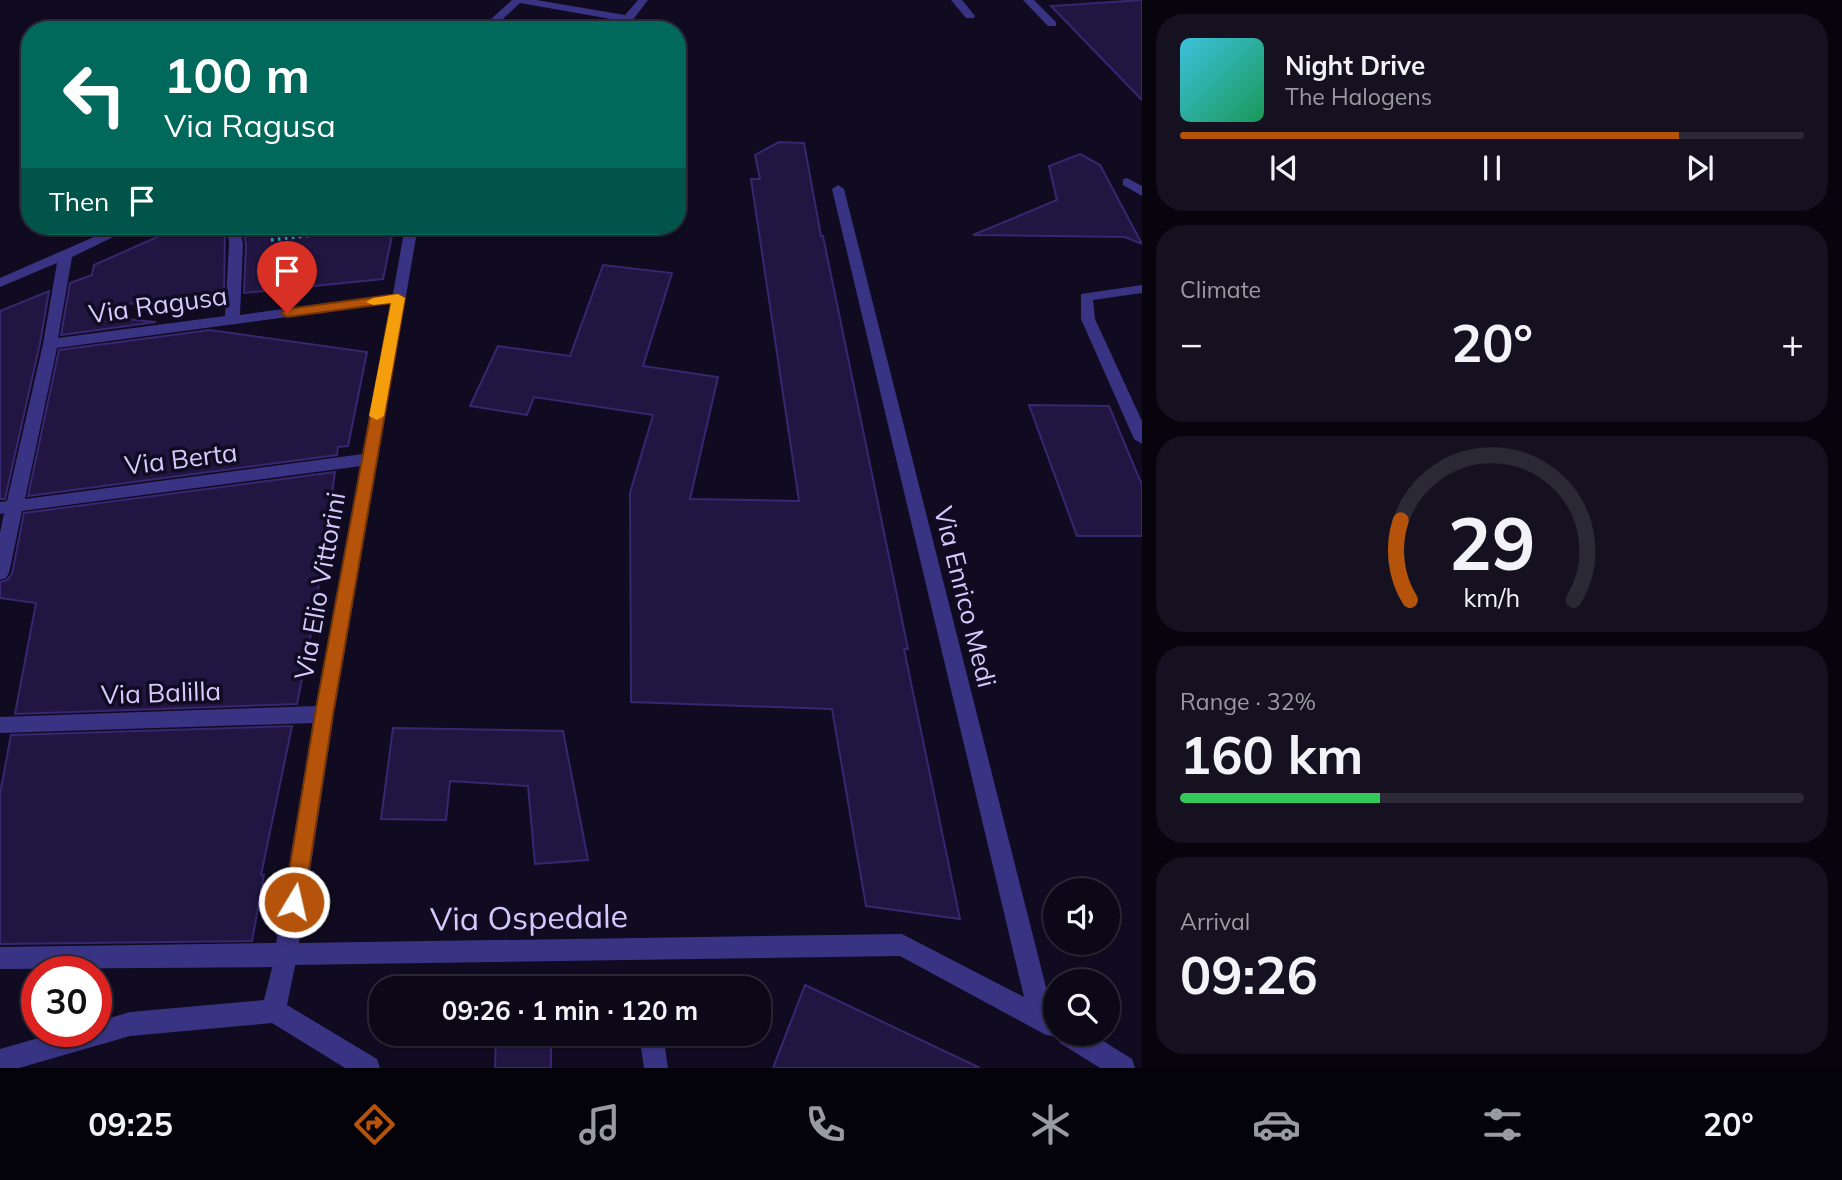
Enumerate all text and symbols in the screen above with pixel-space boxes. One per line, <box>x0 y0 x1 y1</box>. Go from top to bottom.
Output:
text: 100 m <box>164 44 310 105</box>
icon: left <box>49 49 140 140</box>
text: Night Drive <box>1285 49 1425 82</box>
text: The Halogens <box>1285 82 1432 111</box>
text: Via Ragusa <box>164 105 336 145</box>
icon: previous <box>1265 149 1303 187</box>
icon: pause <box>1473 149 1511 187</box>
icon: next <box>1681 149 1719 187</box>
icon: arrive <box>123 182 161 220</box>
text: Then <box>49 185 109 218</box>
pin <box>257 241 317 313</box>
icon: arrive <box>268 252 306 290</box>
text: Climate <box>1180 275 1261 304</box>
street label: Via Ragusa <box>87 278 229 331</box>
text: 20° <box>1451 310 1533 375</box>
text: − <box>1180 319 1203 367</box>
text: + <box>1781 319 1804 367</box>
street label: Via Berta <box>123 435 239 482</box>
street label: Via Elio Vittorini <box>287 489 352 682</box>
text: 29 <box>1448 497 1536 588</box>
street label: Via Enrico Medi <box>927 503 1004 691</box>
text: km/h <box>1464 582 1520 613</box>
street label: Via Balilla <box>100 674 222 711</box>
text: Range · 32% <box>1180 687 1316 716</box>
text: 160 km <box>1180 722 1363 787</box>
position arrow <box>257 865 331 939</box>
map controls <box>1043 878 1120 1046</box>
button: sound <box>1043 878 1120 955</box>
street label: Via Ospedale <box>430 895 628 939</box>
text: Arrival <box>1180 907 1250 936</box>
text: 09:26 <box>1180 942 1318 1007</box>
speed limit sign: 30 <box>21 956 112 1047</box>
button: search <box>1043 969 1120 1046</box>
text: 09:26 · 1 min · 120 m <box>442 994 698 1027</box>
icon: directions <box>350 1100 399 1149</box>
icon: music <box>575 1100 624 1149</box>
icon: phone <box>801 1100 850 1149</box>
icon: climate <box>1026 1100 1075 1149</box>
icon: car <box>1252 1100 1301 1149</box>
icon: filters <box>1478 1100 1527 1149</box>
text: 09:25 <box>88 1104 173 1144</box>
text: 20° <box>1703 1104 1754 1144</box>

